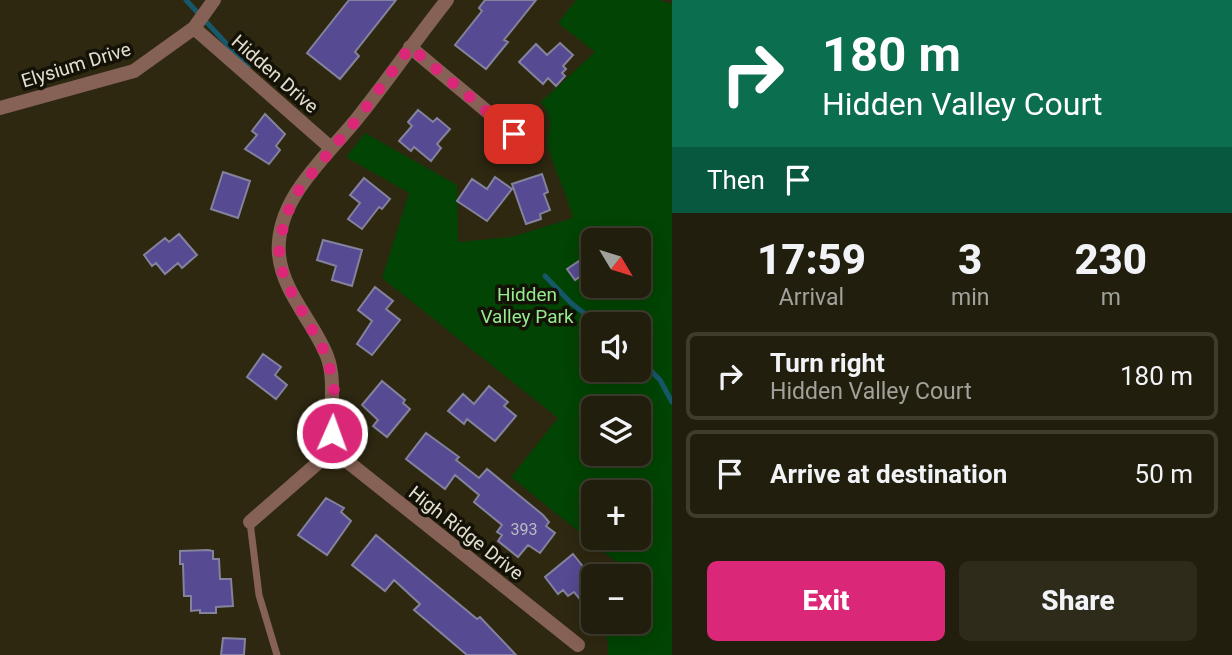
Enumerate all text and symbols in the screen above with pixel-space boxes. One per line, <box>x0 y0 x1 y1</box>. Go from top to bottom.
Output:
text: 180 m <box>822 26 961 83</box>
icon: right <box>707 28 798 119</box>
street label: Hidden Drive <box>227 30 323 118</box>
street label: Elysium Drive <box>18 37 134 93</box>
text: Hidden Valley Court <box>822 85 1103 123</box>
pin <box>484 104 544 164</box>
icon: arrive <box>495 115 533 153</box>
icon: arrive <box>779 161 817 199</box>
text: Then <box>707 165 765 195</box>
north arrow <box>581 228 651 298</box>
map controls <box>581 228 651 634</box>
text: 17:59 <box>757 235 866 284</box>
text: 3 <box>958 235 982 284</box>
text: 230 <box>1074 235 1147 284</box>
park label: Hidden Valley Park <box>480 283 574 328</box>
text: Arrival <box>779 284 844 311</box>
text: min <box>951 284 989 311</box>
text: m <box>1101 284 1121 311</box>
button: sound <box>581 312 651 382</box>
text: Turn right <box>770 348 885 378</box>
icon: right <box>711 357 749 395</box>
text: 180 m <box>1120 361 1193 391</box>
text: Hidden Valley Court <box>770 378 972 405</box>
position arrow <box>295 396 369 470</box>
button: layers <box>581 396 651 466</box>
icon: arrive <box>711 455 749 493</box>
text: Arrive at destination <box>770 459 1007 489</box>
text: 50 m <box>1135 459 1193 489</box>
button: + <box>581 480 651 550</box>
street label: High Ridge Drive <box>404 481 528 585</box>
house number: 393 <box>511 520 537 539</box>
button: Exit <box>707 561 945 641</box>
button: Share <box>959 561 1197 641</box>
button: − <box>581 564 651 634</box>

